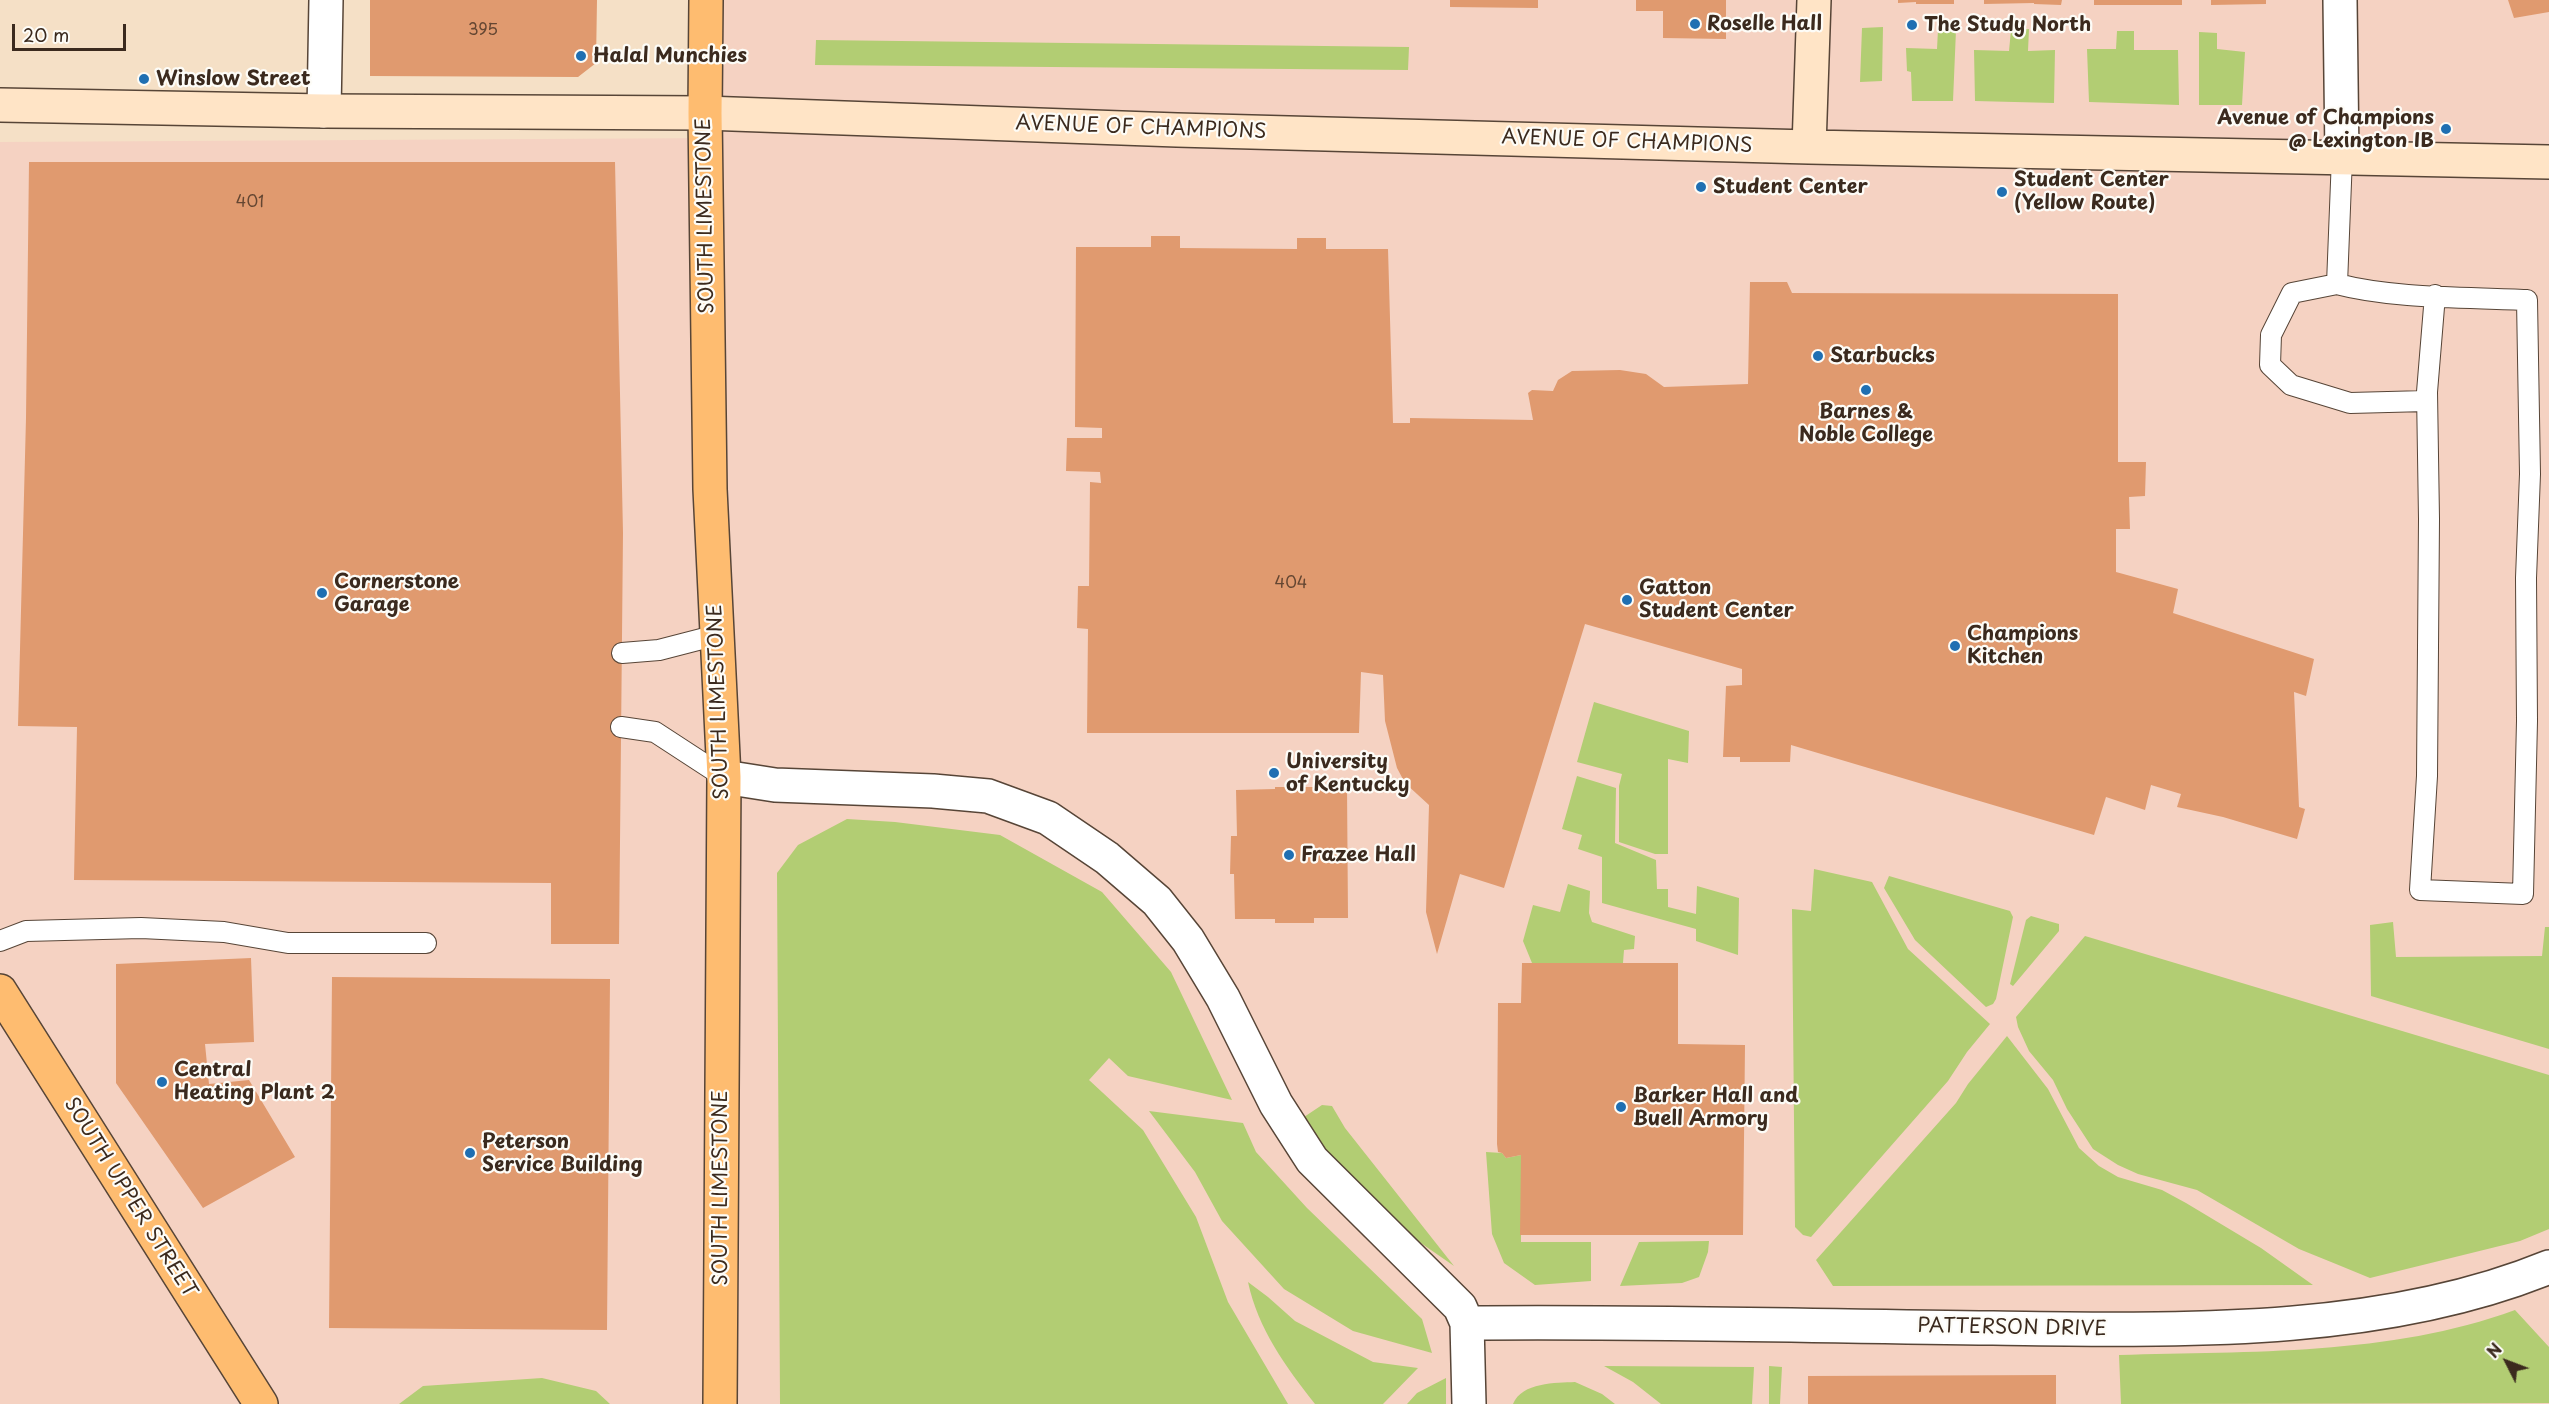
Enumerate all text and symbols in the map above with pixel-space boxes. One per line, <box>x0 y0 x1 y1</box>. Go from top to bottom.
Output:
scale bar <box>15 12 129 50</box>
place label: Roselle Hall <box>1707 12 1822 36</box>
place label: The Study North <box>1924 13 2091 37</box>
marker: Roselle Hall <box>1688 17 1702 31</box>
marker: The Study North <box>1905 18 1919 32</box>
text: 20 m <box>23 21 69 48</box>
house number: 395 <box>468 21 498 41</box>
place label: Halal Munchies <box>593 44 747 68</box>
marker: Halal Munchies <box>574 49 588 63</box>
place label: Winslow Street <box>156 67 311 91</box>
marker: Winslow Street <box>137 72 151 86</box>
place label: Avenue of Champions @ Lexington IB <box>2217 106 2434 153</box>
street label: AVENUE OF CHAMPIONS <box>1015 112 1267 144</box>
street label: SOUTH LIMESTONE <box>692 118 720 314</box>
marker: Avenue of Champions @ Lexington IB <box>2439 122 2453 136</box>
street label: AVENUE OF CHAMPIONS <box>1501 126 1753 158</box>
place label: Student Center (Yellow Route) <box>2014 168 2169 215</box>
place label: Student Center <box>1713 175 1868 199</box>
marker: Student Center <box>1694 180 1708 194</box>
marker: Student Center (Yellow Route) <box>1995 185 2009 199</box>
house number: 401 <box>236 193 264 213</box>
place label: Starbucks <box>1830 344 1935 368</box>
marker: Starbucks <box>1811 349 1825 363</box>
marker: Barnes & Noble College <box>1859 383 1873 397</box>
place label: Barnes & Noble College <box>1799 400 1933 447</box>
place label: Cornerstone Garage <box>334 570 459 617</box>
house number: 404 <box>1275 574 1307 594</box>
place label: Gatton Student Center <box>1639 576 1794 623</box>
marker: Cornerstone Garage <box>315 586 329 600</box>
marker: Gatton Student Center <box>1620 593 1634 607</box>
street label: SOUTH LIMESTONE <box>704 604 734 800</box>
place label: Champions Kitchen <box>1967 622 2078 669</box>
marker: Champions Kitchen <box>1948 639 1962 653</box>
place label: University of Kentucky <box>1286 750 1409 797</box>
marker: University of Kentucky <box>1267 766 1281 780</box>
place label: Frazee Hall <box>1301 843 1416 867</box>
marker: Frazee Hall <box>1282 848 1296 862</box>
place label: Central Heating Plant 2 <box>174 1058 335 1105</box>
marker: Central Heating Plant 2 <box>155 1075 169 1089</box>
place label: Barker Hall and Buell Armory <box>1633 1084 1798 1131</box>
street label: SOUTH LIMESTONE <box>709 1090 733 1286</box>
street label: SOUTH UPPER STREET <box>59 1094 201 1302</box>
marker: Barker Hall and Buell Armory <box>1614 1100 1628 1114</box>
place label: Peterson Service Building <box>482 1130 643 1177</box>
marker: Peterson Service Building <box>463 1146 477 1160</box>
street label: PATTERSON DRIVE <box>1917 1314 2107 1342</box>
north arrow <box>2477 1332 2537 1392</box>
text: N <box>2480 1337 2507 1363</box>

